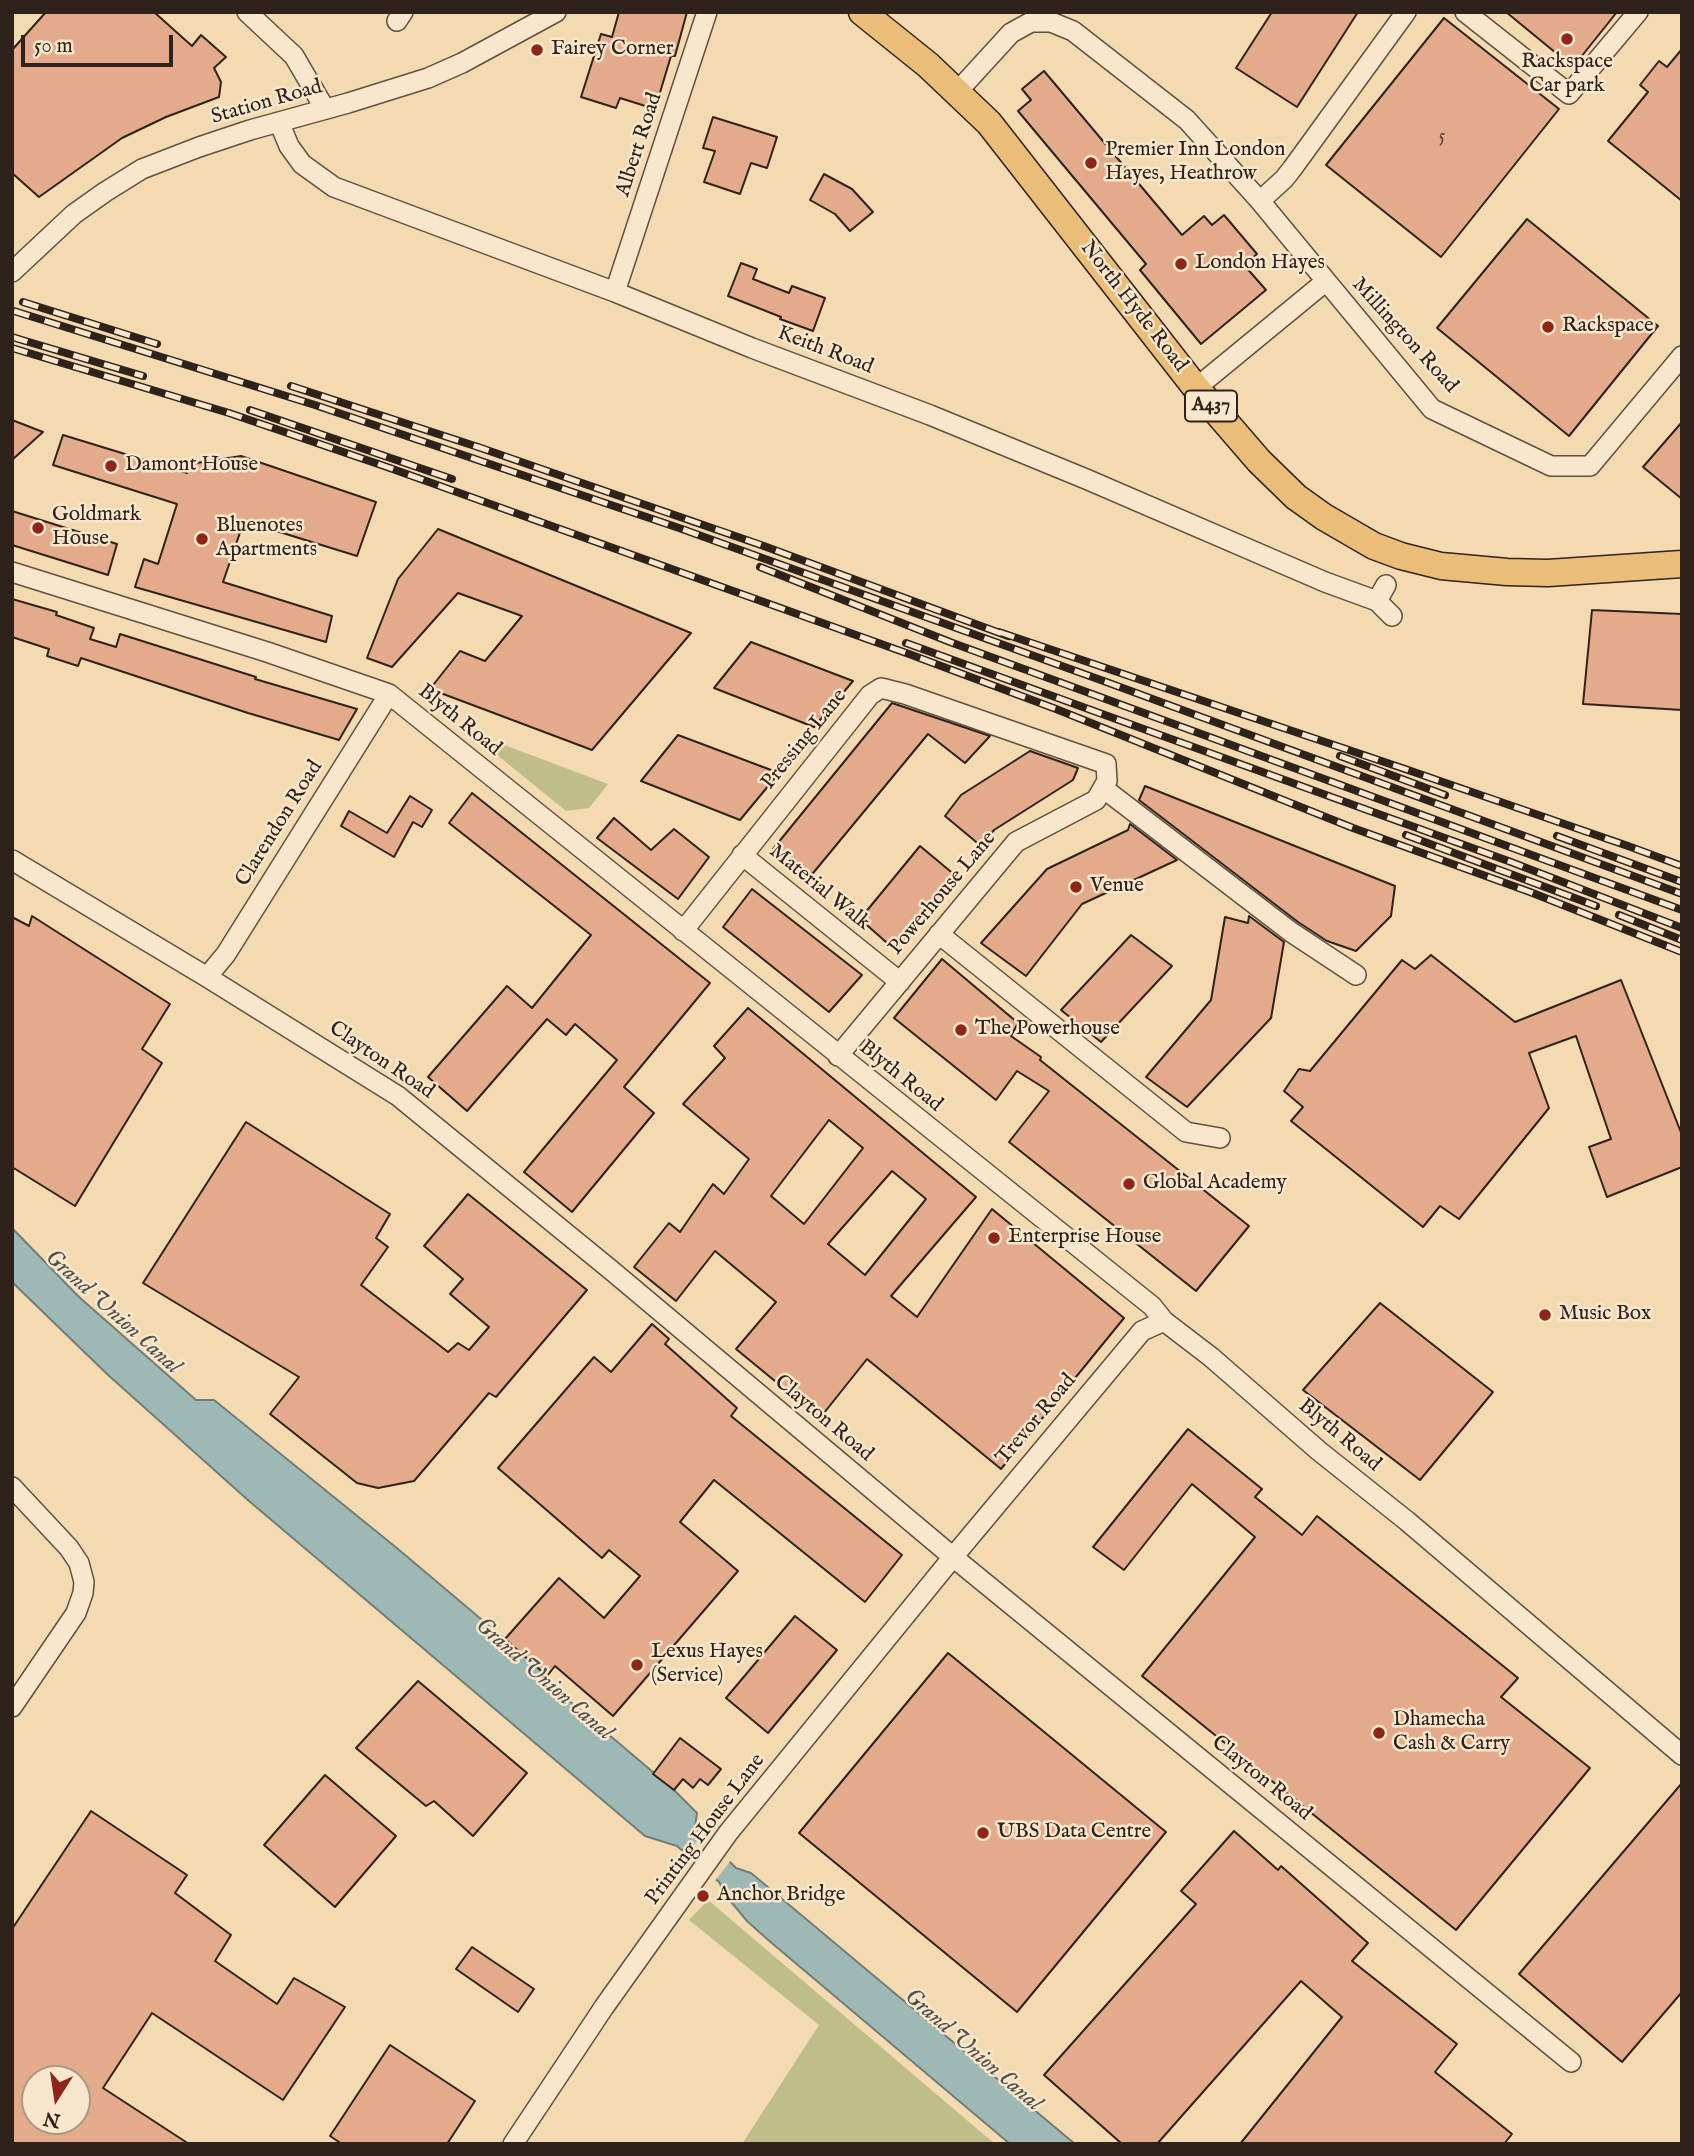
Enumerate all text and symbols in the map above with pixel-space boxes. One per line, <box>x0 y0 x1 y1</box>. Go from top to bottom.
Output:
scale bar <box>24 21 177 65</box>
marker: Rackspace Car park <box>1559 31 1575 47</box>
text: 50 m <box>34 33 73 60</box>
place label: Fairey Corner <box>551 37 674 63</box>
marker: Fairey Corner <box>529 42 545 58</box>
place label: Rackspace Car park <box>1521 50 1613 100</box>
street label: Station Road <box>209 75 325 131</box>
street label: Albert Road <box>611 90 669 200</box>
house number: 5 <box>1439 126 1445 148</box>
place label: Premier Inn London Hayes, Heathrow <box>1105 138 1285 188</box>
marker: Premier Inn London Hayes, Heathrow <box>1083 155 1099 171</box>
street label: North Hyde Road <box>1074 236 1192 378</box>
place label: London Hayes <box>1195 251 1325 277</box>
marker: London Hayes <box>1173 256 1189 272</box>
street label: Millington Road <box>1346 273 1462 399</box>
place label: Rackspace <box>1562 314 1654 340</box>
marker: Rackspace <box>1540 319 1556 335</box>
street label: Keith Road <box>773 321 877 381</box>
road number: A437 <box>1185 390 1237 422</box>
place label: Damont House <box>125 453 258 479</box>
marker: Damont House <box>103 458 119 474</box>
place label: Goldmark House <box>52 503 141 553</box>
place label: Bluenotes Apartments <box>216 514 317 564</box>
marker: Goldmark House <box>30 520 46 536</box>
marker: Bluenotes Apartments <box>194 531 210 547</box>
street label: Blyth Road <box>412 680 506 762</box>
street label: Pressing Lane <box>757 685 853 795</box>
street label: Clarendon Road <box>231 756 329 892</box>
street label: Powerhouse Lane <box>884 827 1002 961</box>
street label: Material Walk <box>763 839 875 937</box>
place label: Venue <box>1090 874 1144 900</box>
marker: Venue <box>1068 879 1084 895</box>
street label: Clayton Road <box>324 1017 438 1105</box>
place label: The Powerhouse <box>975 1017 1120 1043</box>
marker: The Powerhouse <box>953 1022 969 1038</box>
street label: Blyth Road <box>853 1036 947 1118</box>
place label: Global Academy <box>1143 1171 1287 1197</box>
marker: Global Academy <box>1121 1176 1137 1192</box>
place label: Enterprise House <box>1008 1225 1161 1251</box>
marker: Enterprise House <box>986 1230 1002 1246</box>
water label: Grand Union Canal <box>38 1245 186 1381</box>
place label: Music Box <box>1559 1302 1651 1328</box>
marker: Music Box <box>1537 1307 1553 1323</box>
street label: Trevor Road <box>992 1369 1082 1471</box>
street label: Clayton Road <box>768 1370 878 1468</box>
street label: Blyth Road <box>1293 1394 1385 1478</box>
water label: Grand Union Canal <box>469 1613 617 1747</box>
place label: Lexus Hayes (Service) <box>651 1640 763 1690</box>
marker: Lexus Hayes (Service) <box>629 1657 645 1673</box>
place label: Dhamecha Cash & Carry <box>1393 1708 1510 1758</box>
marker: Dhamecha Cash & Carry <box>1371 1725 1387 1741</box>
street label: Clayton Road <box>1206 1731 1316 1827</box>
street label: Printing House Lane <box>641 1749 771 1911</box>
place label: UBS Data Centre <box>997 1820 1151 1846</box>
marker: UBS Data Centre <box>975 1825 991 1841</box>
place label: Anchor Bridge <box>717 1883 845 1909</box>
marker: Anchor Bridge <box>695 1888 711 1904</box>
water label: Grand Union Canal <box>898 1984 1046 2118</box>
north arrow <box>21 2065 91 2135</box>
text: N <box>42 2105 63 2132</box>

